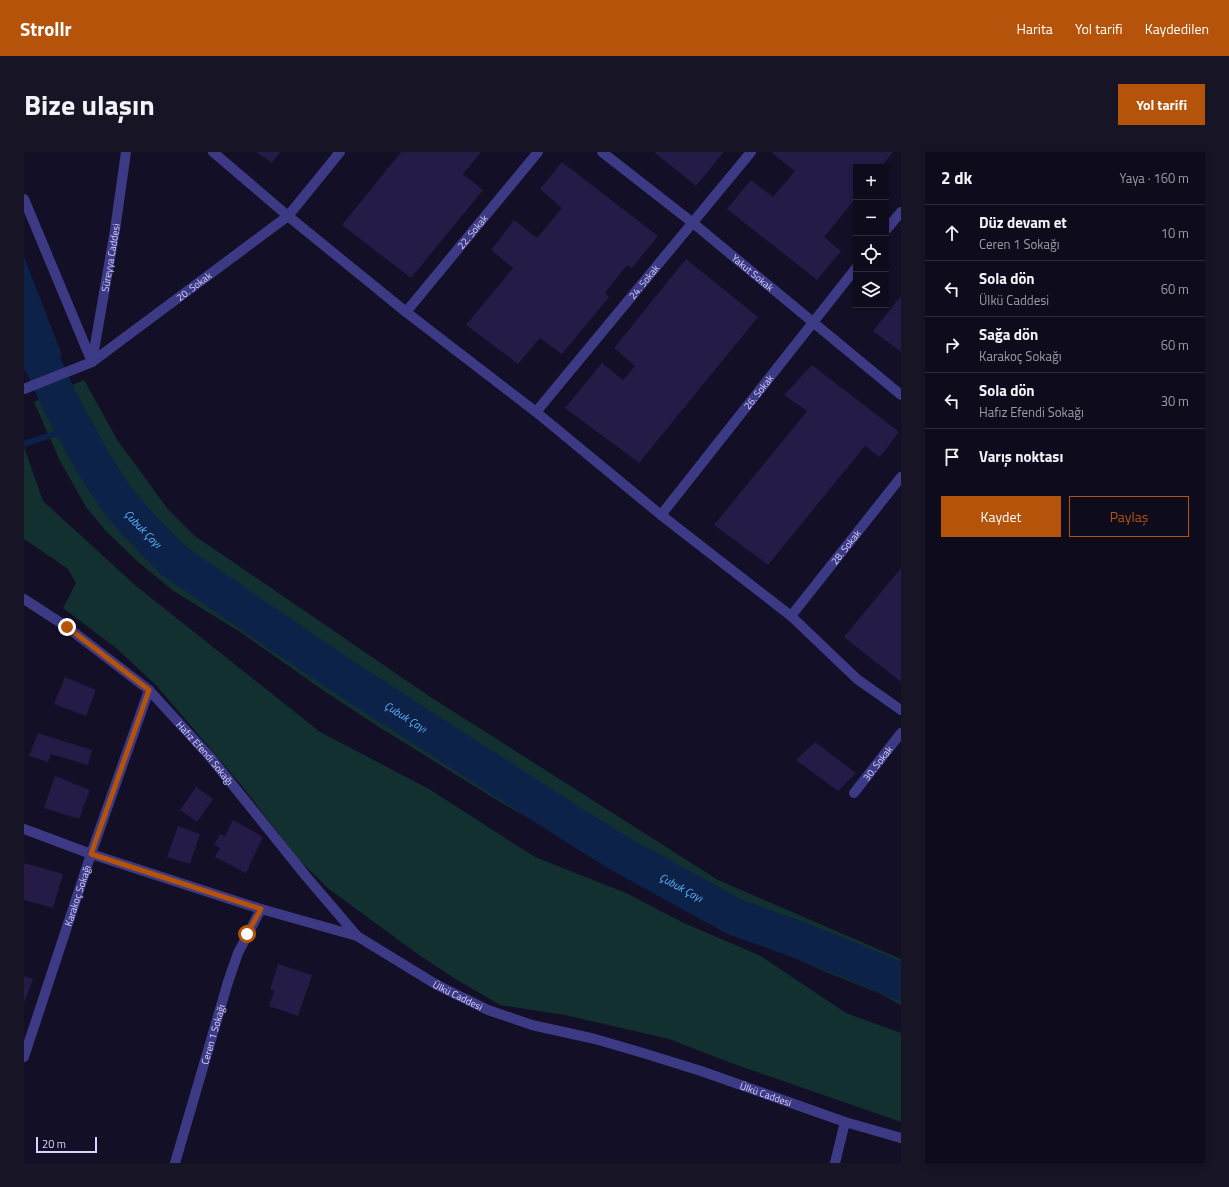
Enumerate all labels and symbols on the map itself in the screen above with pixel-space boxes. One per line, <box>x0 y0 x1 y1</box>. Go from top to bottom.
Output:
street label: 22. Sokak <box>454 211 491 253</box>
street label: Süreyya Caddesi <box>97 223 124 293</box>
street label: Yakut Sokak <box>728 251 777 295</box>
street label: 24. Sokak <box>625 261 663 303</box>
street label: 20. Sokak <box>173 268 215 305</box>
street label: 26. Sokak <box>740 371 777 413</box>
water label: Çubuk Çayı <box>121 506 166 552</box>
street label: 28. Sokak <box>827 526 865 568</box>
route end <box>58 618 76 636</box>
water label: Çubuk Çayı <box>381 697 431 737</box>
street label: Hafız Efendi Sokağı <box>173 718 237 788</box>
street label: 30. Sokak <box>859 743 896 784</box>
street label: Karakoç Sokağı <box>61 863 95 928</box>
water label: Çubuk Çayı <box>656 869 706 906</box>
route start <box>238 925 256 943</box>
street label: Ülkü Caddesi <box>430 977 485 1014</box>
street label: Ceren 1 Sokağı <box>197 1003 229 1066</box>
street label: Ülkü Caddesi <box>738 1078 794 1111</box>
scale bar <box>36 1135 97 1154</box>

